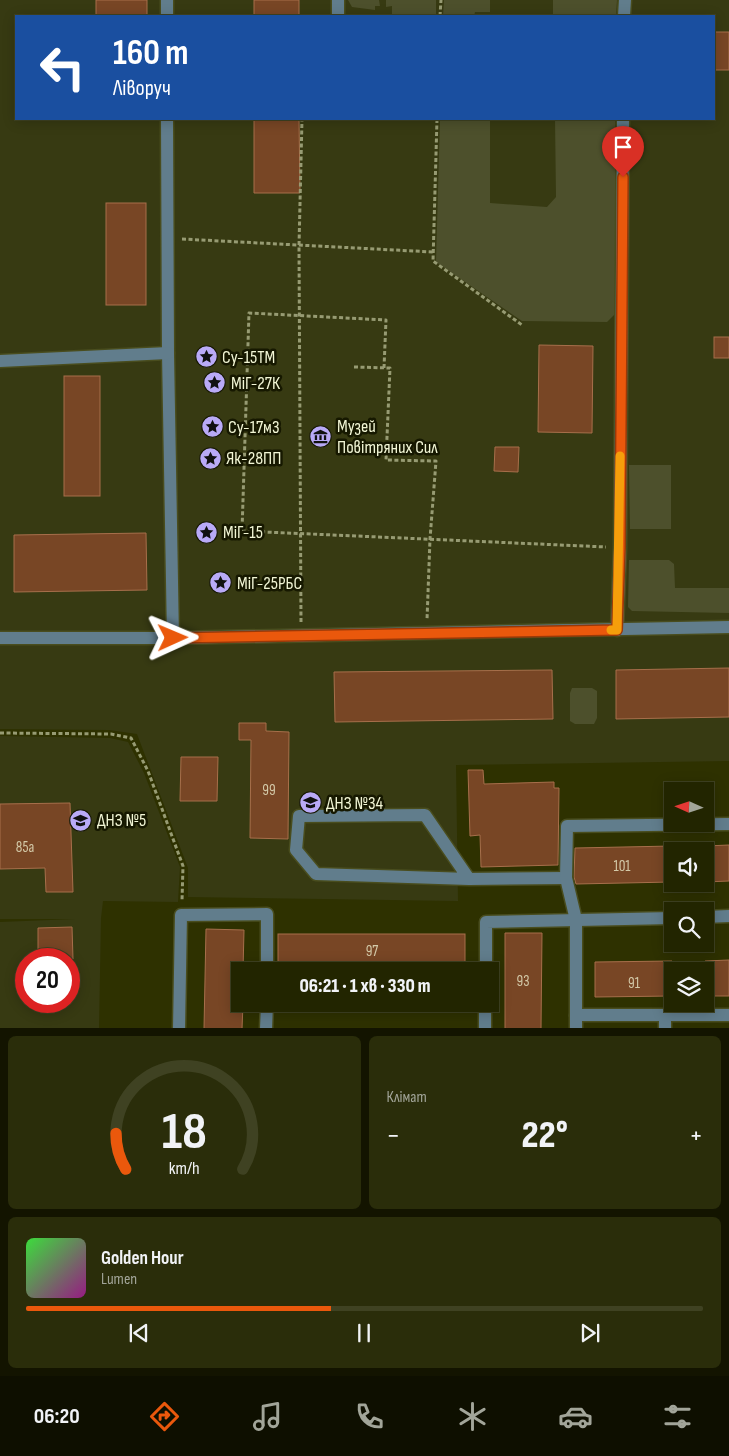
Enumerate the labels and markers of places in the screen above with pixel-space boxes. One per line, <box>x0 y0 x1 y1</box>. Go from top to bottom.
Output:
pin <box>602 126 644 177</box>
place icon: Су-15ТМ <box>194 345 218 369</box>
place label: Су-15ТМ <box>222 347 275 368</box>
place icon: МіГ-27К <box>203 371 227 395</box>
place label: МіГ-27К <box>231 373 281 394</box>
place icon: Су-17м3 <box>200 415 224 439</box>
place label: Музей Повітряних Сил <box>337 416 438 458</box>
place label: Су-17м3 <box>228 417 279 438</box>
museum icon: Музей Повітряних Сил <box>309 424 333 448</box>
place icon: Як-28ПП <box>198 446 222 470</box>
place label: Як-28ПП <box>226 448 281 469</box>
place icon: МіГ-15 <box>195 520 219 544</box>
place label: МіГ-15 <box>223 522 263 543</box>
place icon: МіГ-25РБС <box>209 571 233 595</box>
place label: МіГ-25РБС <box>237 573 302 594</box>
school or university icon: ДНЗ №34 <box>298 791 322 815</box>
place label: ДНЗ №34 <box>326 793 384 814</box>
school or university icon: ДНЗ №5 <box>69 808 93 832</box>
place label: ДНЗ №5 <box>97 810 146 831</box>

